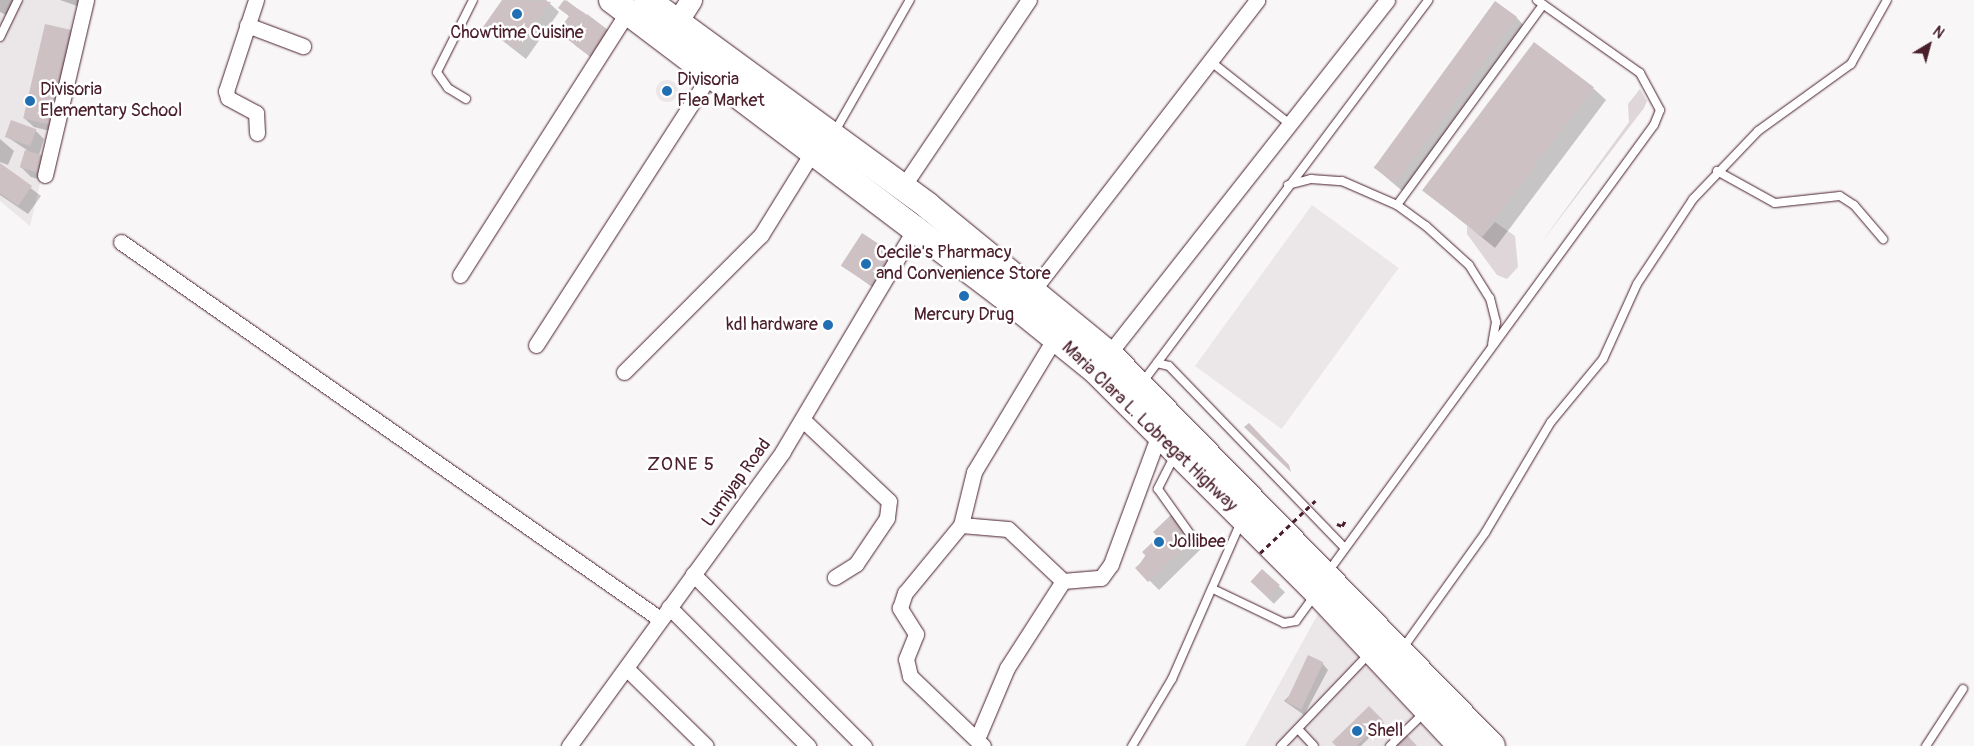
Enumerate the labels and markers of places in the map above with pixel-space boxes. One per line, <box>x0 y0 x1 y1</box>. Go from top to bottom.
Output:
marker: Chowtime Cuisine <box>511 8 523 20</box>
place label: Chowtime Cuisine <box>450 22 584 44</box>
place label: Divisoria Flea Market <box>677 70 765 112</box>
place label: Divisoria Elementary School <box>40 80 182 122</box>
marker: Divisoria Flea Market <box>661 85 673 97</box>
marker: Divisoria Elementary School <box>24 95 36 107</box>
place label: Cecile's Pharmacy and Convenience Store <box>876 243 1051 286</box>
marker: Cecile's Pharmacy and Convenience Store <box>860 258 872 270</box>
marker: Mercury Drug <box>958 290 970 302</box>
place label: Mercury Drug <box>914 304 1014 326</box>
place label: kdl hardware <box>726 314 818 336</box>
marker: kdl hardware <box>822 319 834 331</box>
place label: Jollibee <box>1169 531 1226 553</box>
marker: Jollibee <box>1153 536 1165 548</box>
place label: Shell <box>1367 720 1403 742</box>
marker: Shell <box>1351 725 1363 737</box>

